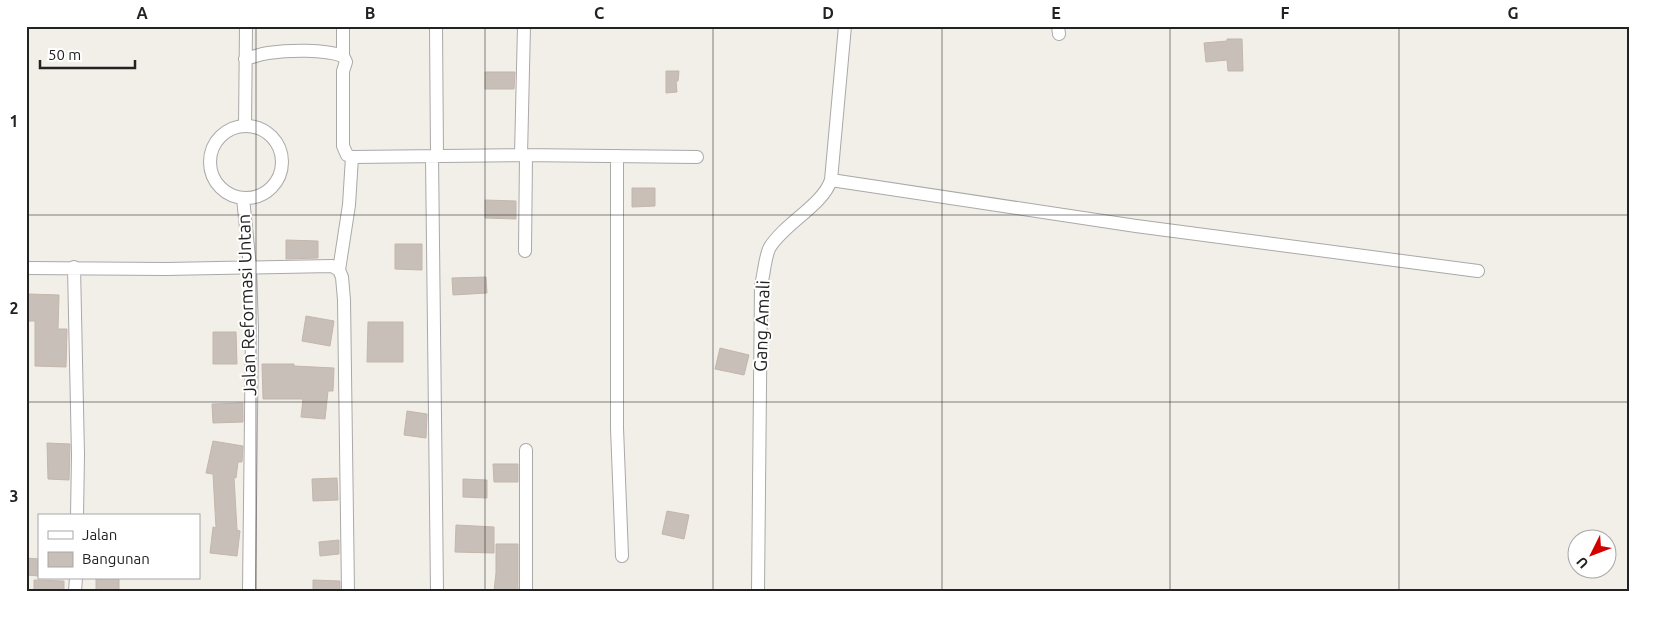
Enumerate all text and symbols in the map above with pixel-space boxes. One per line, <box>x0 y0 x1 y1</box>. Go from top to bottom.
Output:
text: A <box>136 4 148 22</box>
text: B <box>365 4 375 22</box>
text: C <box>594 4 604 22</box>
text: D <box>822 4 834 22</box>
text: E <box>1051 4 1061 22</box>
text: F <box>1281 4 1290 22</box>
text: G <box>1507 4 1519 22</box>
scale bar <box>40 38 135 70</box>
text: 50 m <box>48 46 81 63</box>
text: 1 <box>9 112 19 130</box>
street label: Jalan Reformasi Untan <box>233 214 259 396</box>
street label: Gang Amali <box>749 280 773 372</box>
text: 2 <box>9 299 19 317</box>
text: 3 <box>9 487 19 505</box>
legend <box>38 514 200 580</box>
text: Jalan <box>82 526 117 543</box>
north arrow <box>1568 530 1618 580</box>
text: Bangunan <box>82 550 150 567</box>
text: U <box>1573 554 1592 572</box>

